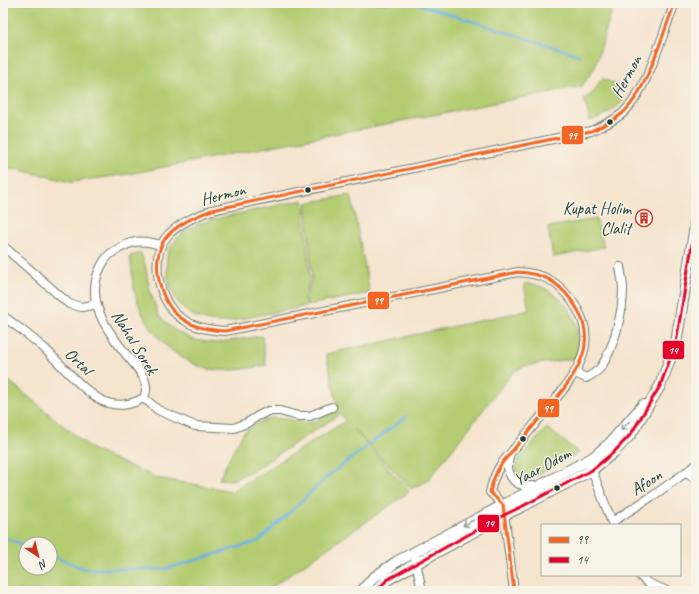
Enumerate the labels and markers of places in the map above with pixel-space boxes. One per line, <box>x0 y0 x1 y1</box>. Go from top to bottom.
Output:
unlabelled marker <box>605 117 615 127</box>
unlabelled marker <box>303 185 313 195</box>
place label: Kupat Holim Clalit <box>563 198 633 239</box>
building icon: Kupat Holim Clalit <box>634 208 654 228</box>
unlabelled marker <box>518 434 528 444</box>
unlabelled marker <box>552 483 562 493</box>

